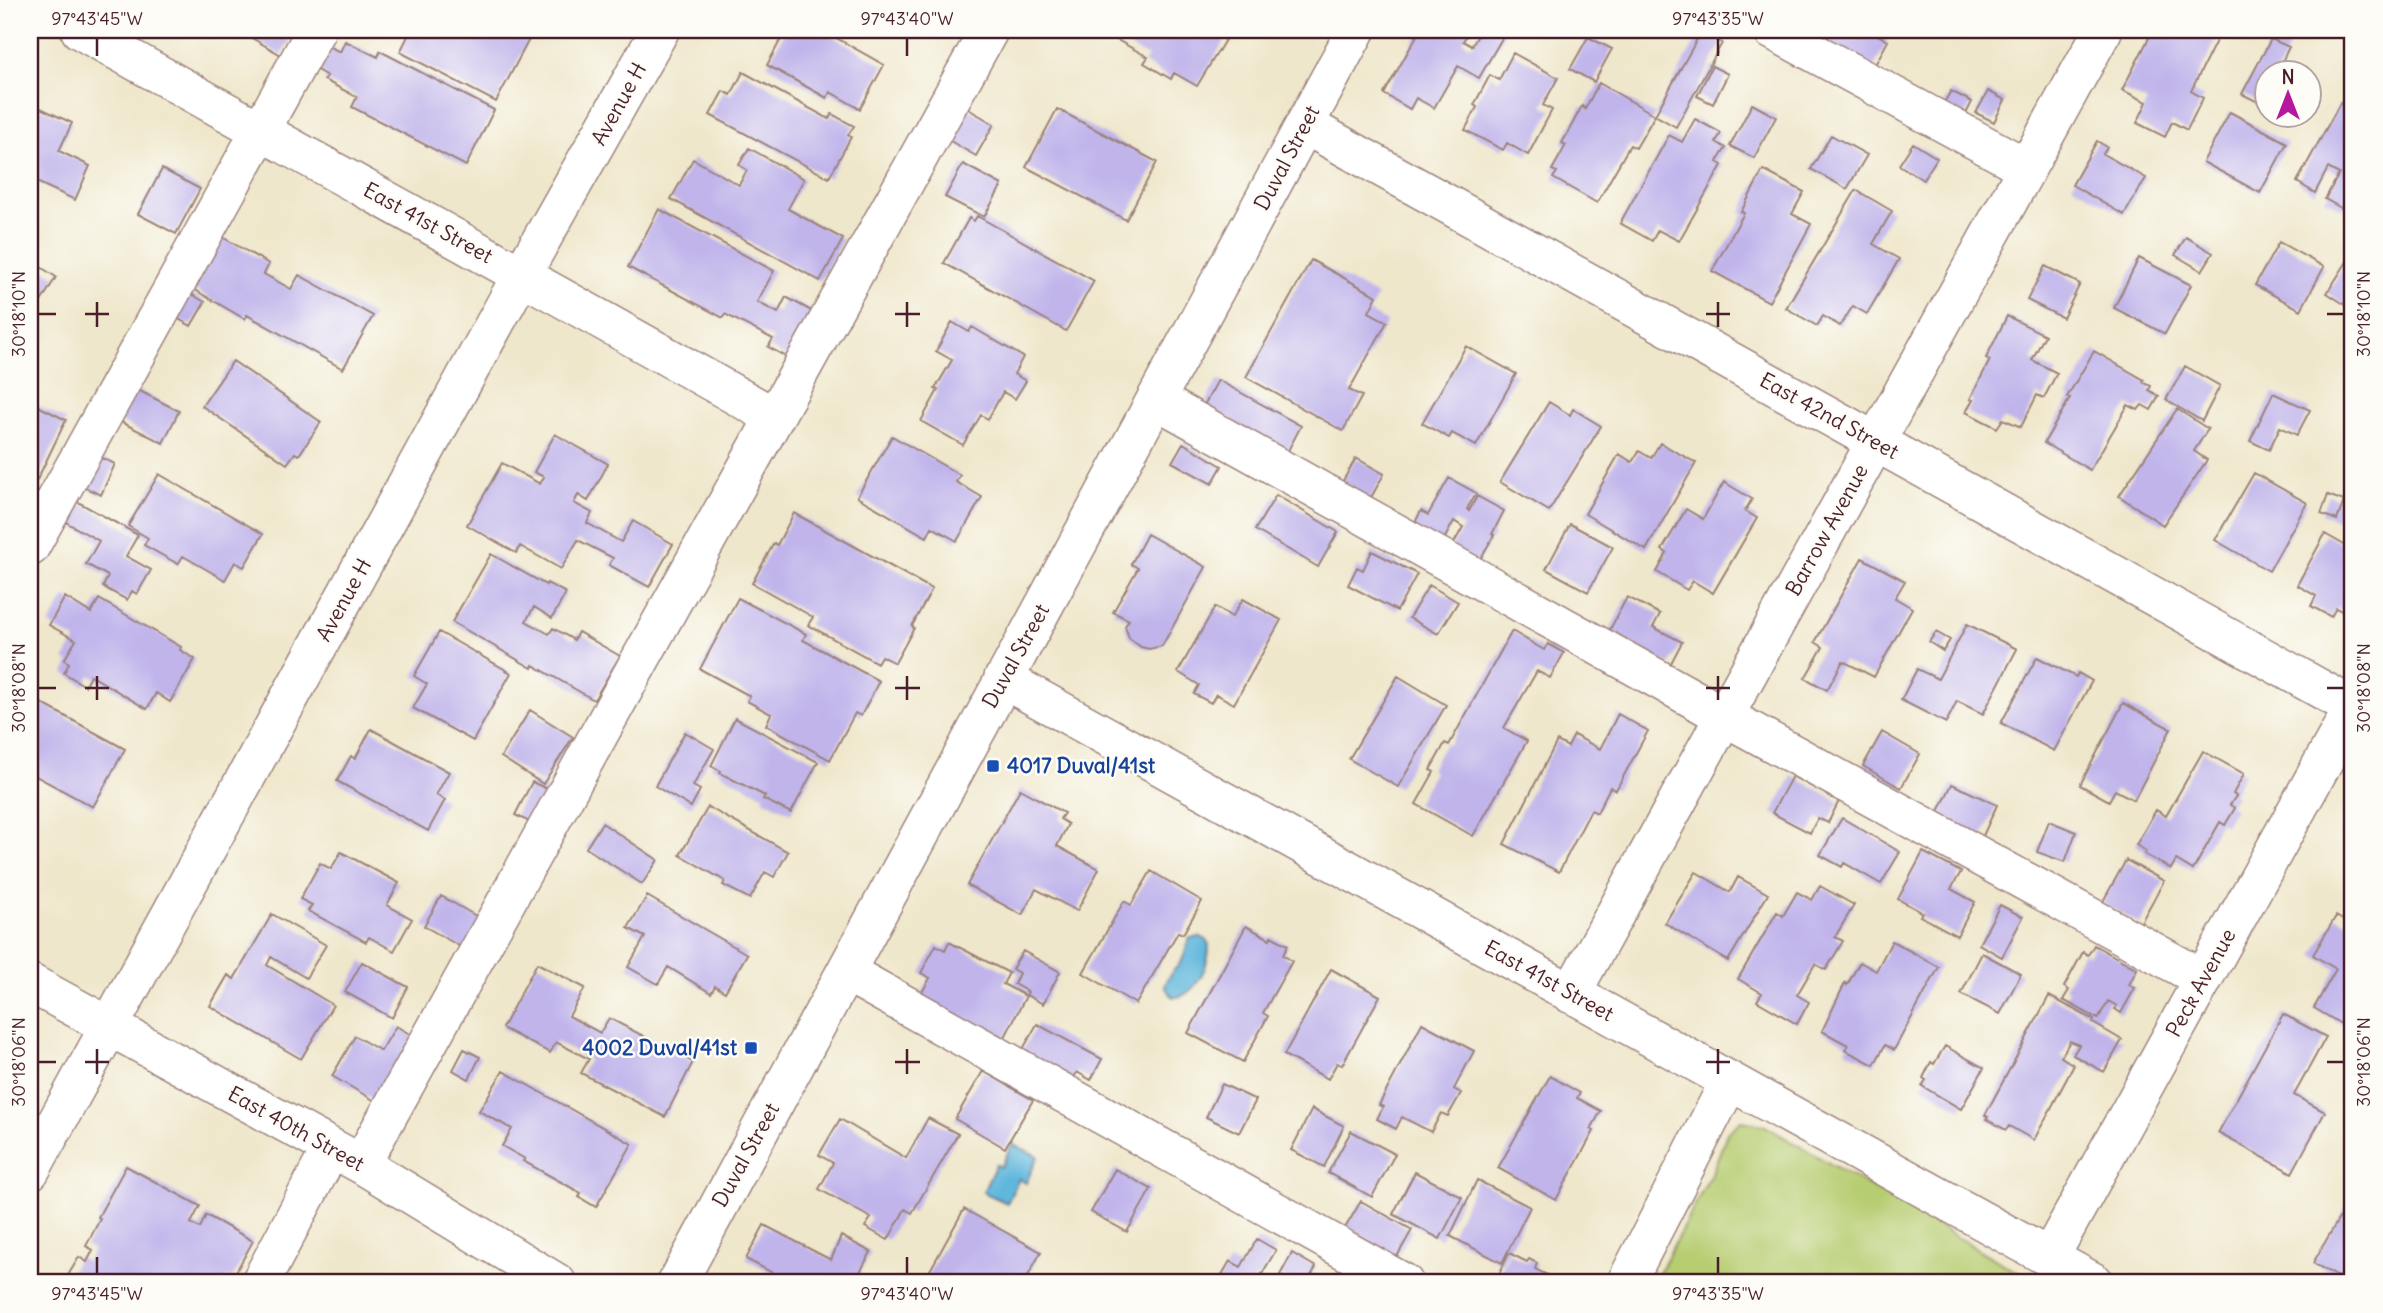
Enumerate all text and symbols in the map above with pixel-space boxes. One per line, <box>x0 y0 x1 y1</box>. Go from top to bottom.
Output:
text: 97°43'45"W <box>51 7 143 30</box>
text: 97°43'40"W <box>860 7 954 30</box>
text: 97°43'35"W <box>1672 7 1764 30</box>
street label: Avenue H <box>585 58 652 150</box>
north arrow <box>2254 60 2324 130</box>
text: N <box>2281 65 2295 89</box>
street label: Duval Street <box>1248 101 1325 215</box>
street label: East 41st Street <box>359 176 498 269</box>
text: 30°18'10"N <box>7 271 30 357</box>
text: 30°18'10"N <box>2352 271 2375 357</box>
street label: East 42nd Street <box>1755 366 1904 465</box>
street label: Barrow Avenue <box>1779 459 1874 600</box>
street label: Avenue H <box>310 554 377 646</box>
street label: Duval Street <box>976 599 1055 713</box>
text: 30°18'08"N <box>7 643 30 733</box>
text: 30°18'08"N <box>2352 643 2375 733</box>
place label: 4017 Duval/41st <box>1007 752 1156 779</box>
marker: 4017 Duval/41st <box>985 758 1001 774</box>
street label: Peck Avenue <box>2160 924 2241 1042</box>
street label: East 41st Street <box>1480 934 1619 1027</box>
text: 30°18'06"N <box>7 1017 30 1107</box>
text: 30°18'06"N <box>2352 1017 2375 1107</box>
place label: 4002 Duval/41st <box>582 1034 738 1061</box>
marker: 4002 Duval/41st <box>743 1040 759 1056</box>
street label: East 40th Street <box>223 1080 369 1177</box>
street label: Duval Street <box>706 1098 785 1212</box>
text: 97°43'45"W <box>51 1282 143 1305</box>
text: 97°43'40"W <box>860 1282 954 1305</box>
text: 97°43'35"W <box>1672 1282 1764 1305</box>

